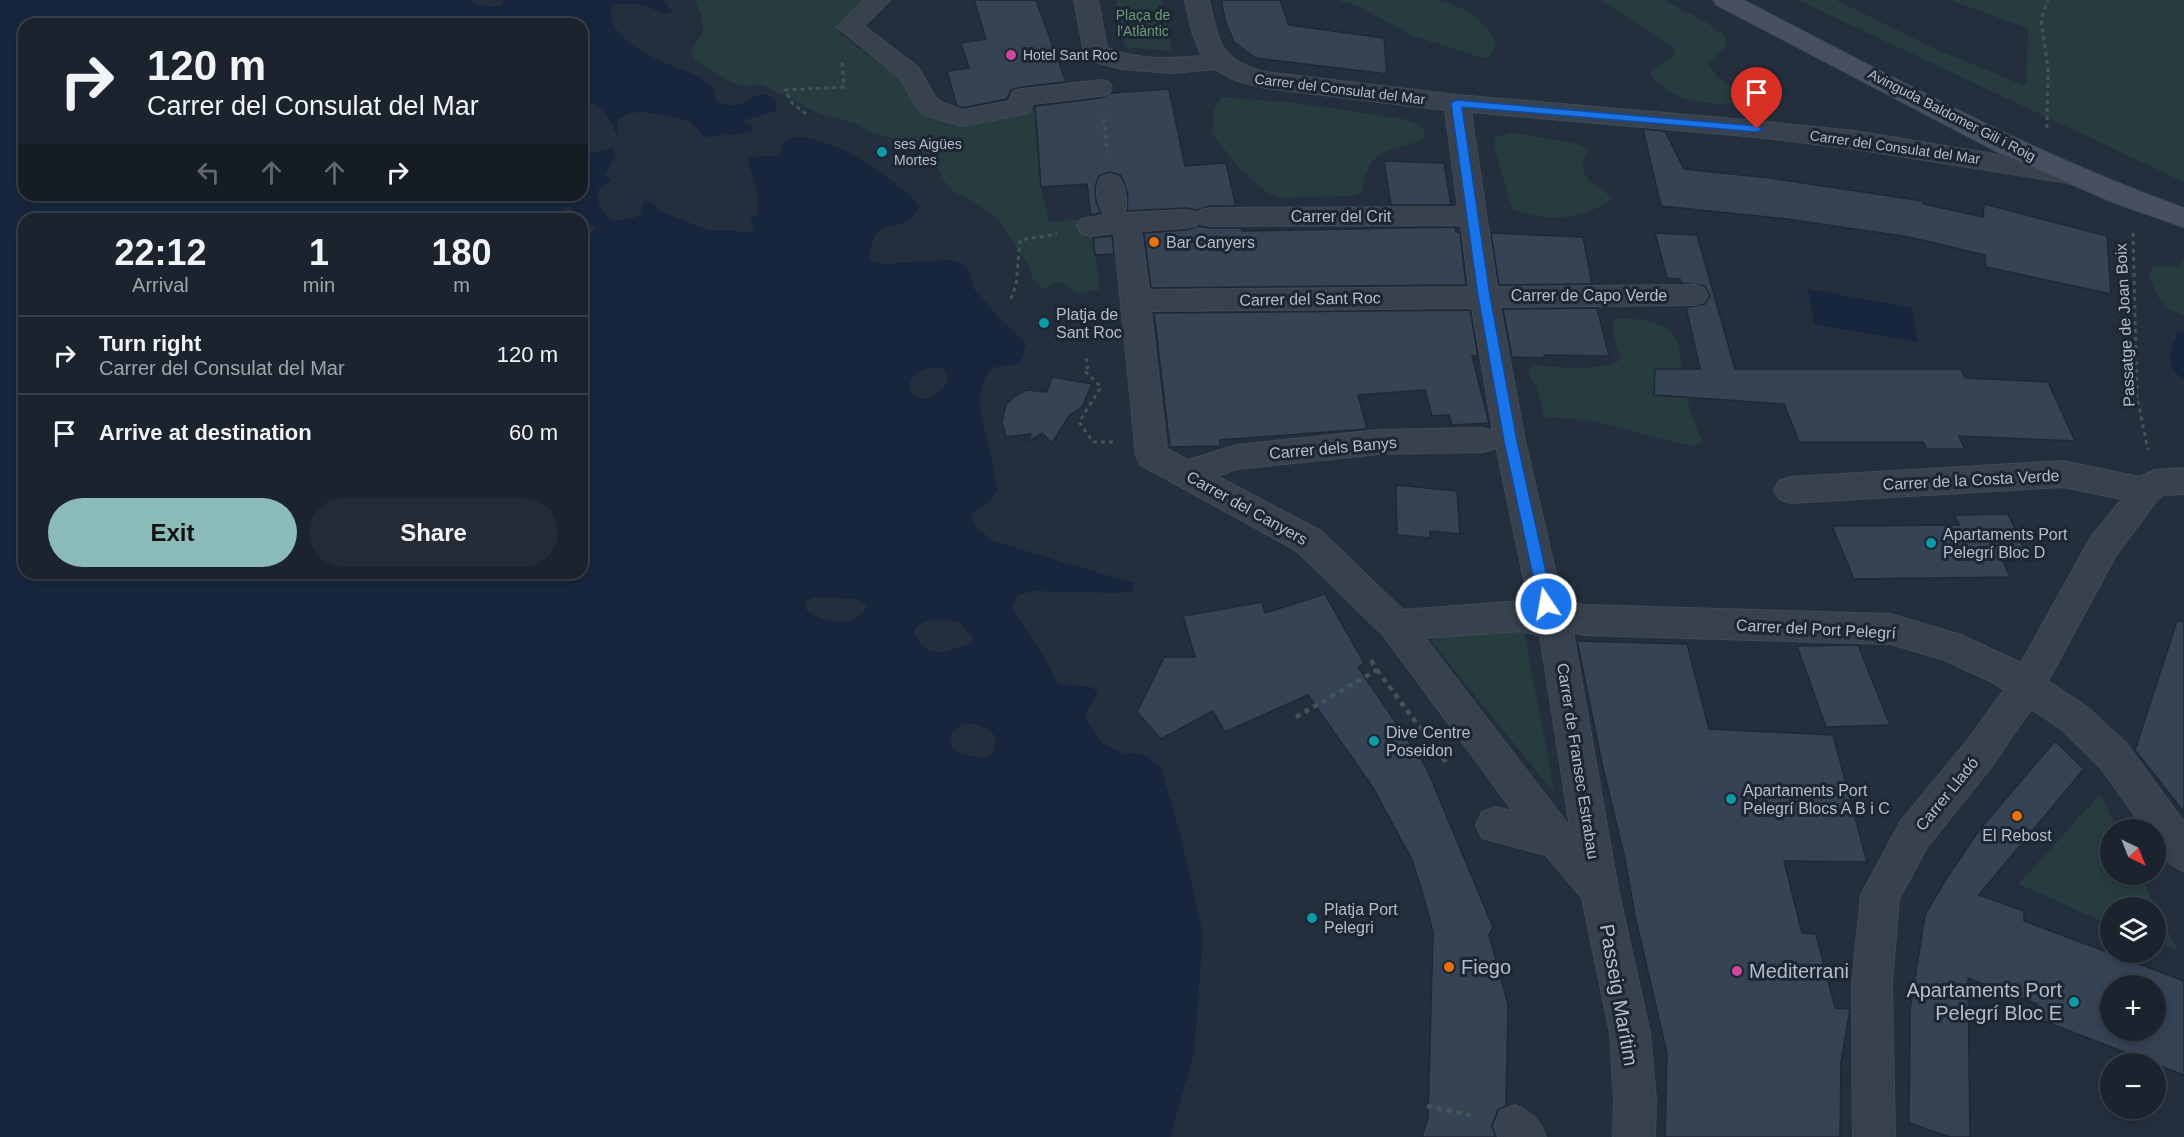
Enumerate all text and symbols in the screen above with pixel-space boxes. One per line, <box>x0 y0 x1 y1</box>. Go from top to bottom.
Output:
park label: Plaça de l'Atlàntic <box>1116 7 1170 39</box>
icon: right <box>48 42 126 120</box>
text: 120 m <box>147 42 266 89</box>
place label: Hotel Sant Roc <box>1023 47 1117 63</box>
marker: Hotel Sant Roc <box>1004 48 1018 62</box>
street label: Avinguda Baldomer Gili i Roig <box>1866 66 2038 164</box>
pin <box>1731 67 1782 129</box>
street label: Carrer del Consulat del Mar <box>1254 71 1427 107</box>
icon: arrive <box>1740 76 1773 109</box>
text: Carrer del Consulat del Mar <box>147 91 479 121</box>
street label: Carrer del Consulat del Mar <box>1809 127 1982 167</box>
place label: ses Aigües Mortes <box>894 136 962 168</box>
marker: ses Aigües Mortes <box>875 145 889 159</box>
icon: left <box>192 156 225 189</box>
icon: ahead <box>255 156 288 189</box>
icon: ahead <box>318 156 351 189</box>
icon: right <box>381 156 414 189</box>
street label: Carrer del Crit <box>1291 208 1392 225</box>
text: 22:12 <box>114 232 206 273</box>
text: 1 <box>309 232 329 273</box>
text: 180 <box>431 232 492 273</box>
place label: Bar Canyers <box>1166 234 1255 251</box>
marker: Bar Canyers <box>1147 235 1161 249</box>
street label: Passatge de Joan Boix <box>2112 243 2138 407</box>
text: Arrival <box>132 274 189 296</box>
text: min <box>303 274 335 296</box>
text: m <box>453 274 470 296</box>
street label: Carrer de Capo Verde <box>1511 287 1667 304</box>
street label: Carrer del Sant Roc <box>1239 289 1381 309</box>
place label: Platja de Sant Roc <box>1056 306 1122 341</box>
marker: Platja de Sant Roc <box>1037 316 1051 330</box>
text: Turn right <box>99 331 201 356</box>
icon: right <box>48 339 81 372</box>
text: 120 m <box>497 342 558 367</box>
text: Carrer del Consulat del Mar <box>99 357 345 379</box>
icon: arrive <box>48 417 81 450</box>
text: Arrive at destination <box>99 420 312 445</box>
text: 60 m <box>509 420 558 445</box>
street label: Carrer dels Banys <box>1268 434 1398 462</box>
street label: Carrer de la Costa Verde <box>1882 467 2060 493</box>
street label: Carrer del Canyers <box>1184 468 1310 548</box>
button: Exit <box>48 498 297 567</box>
button: Share <box>309 498 558 567</box>
place label: Apartaments Port Pelegrí Bloc D <box>1943 526 2068 561</box>
marker: Apartaments Port Pelegrí Bloc D <box>1924 536 1938 550</box>
position arrow <box>1514 572 1578 636</box>
street label: Carrer del Port Pelegrí <box>1736 616 1897 642</box>
street label: Carrer de Fransec Estrabau <box>1554 662 1602 860</box>
place label: Dive Centre Poseidon <box>1386 724 1471 759</box>
marker: Dive Centre Poseidon <box>1367 734 1381 748</box>
street label: Carrer Lladó <box>1912 754 1982 834</box>
place label: Apartaments Port Pelegrí Blocs A B i C <box>1743 782 1890 817</box>
marker: Apartaments Port Pelegrí Blocs A B i C <box>1724 792 1738 806</box>
marker: El Rebost <box>2010 809 2024 823</box>
north arrow <box>2100 819 2166 885</box>
map controls <box>2100 819 2166 1119</box>
place label: El Rebost <box>1982 827 2052 844</box>
button: layers <box>2100 897 2166 963</box>
place label: Platja Port Pelegri <box>1324 901 1398 936</box>
marker: Platja Port Pelegri <box>1305 911 1319 925</box>
street label: Passeig Marítim <box>1596 922 1642 1068</box>
place label: Fiego <box>1461 956 1511 978</box>
marker: Fiego <box>1442 960 1456 974</box>
place label: Mediterrani <box>1749 960 1849 982</box>
marker: Mediterrani <box>1730 964 1744 978</box>
button: + <box>2100 975 2166 1041</box>
place label: Apartaments Port Pelegrí Bloc E <box>1906 979 2062 1024</box>
marker: Apartaments Port Pelegrí Bloc E <box>2067 995 2081 1009</box>
button: − <box>2100 1053 2166 1119</box>

